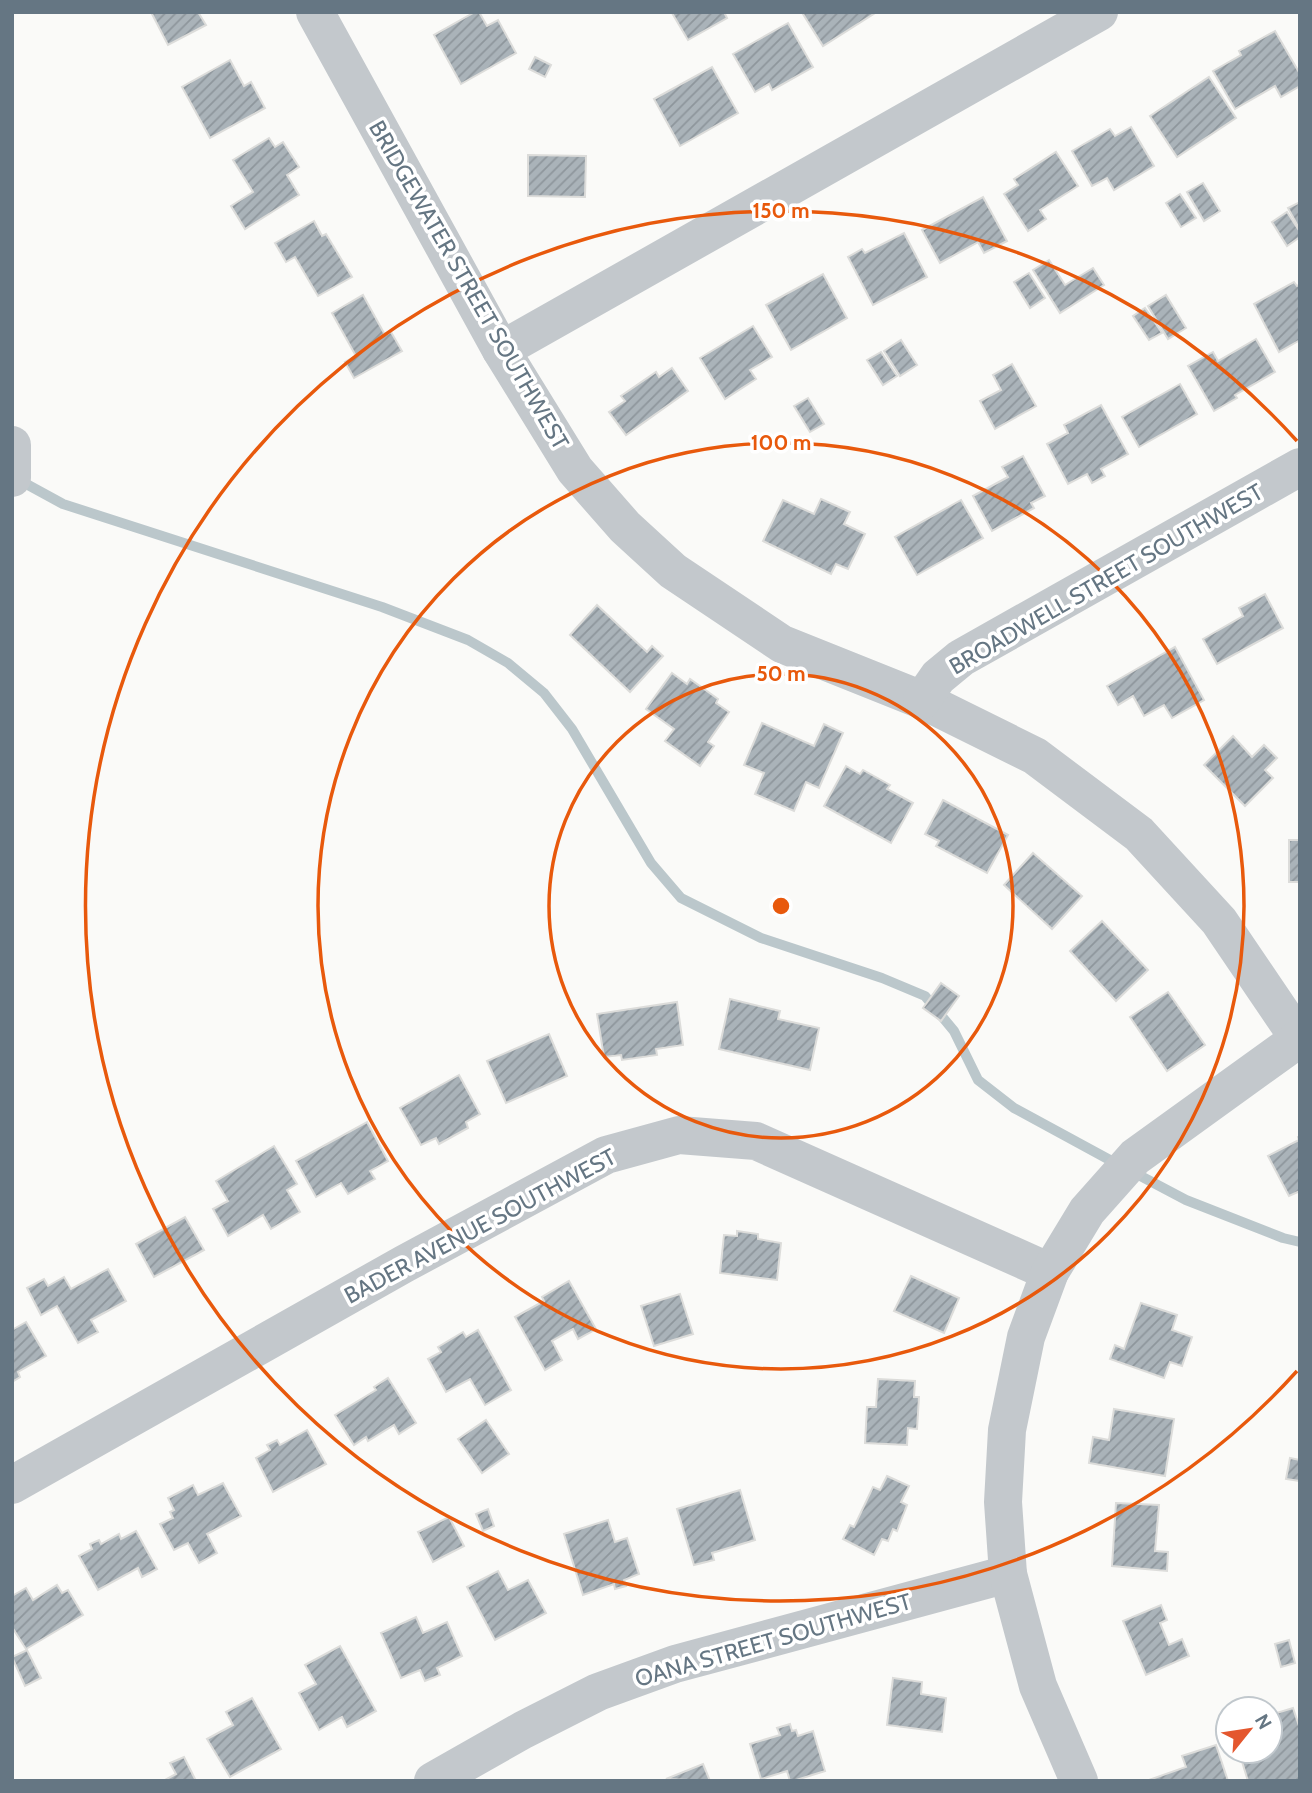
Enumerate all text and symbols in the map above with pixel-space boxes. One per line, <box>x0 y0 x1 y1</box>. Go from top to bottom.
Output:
street label: BRIDGEWATER STREET SOUTHWEST <box>363 116 575 454</box>
text: 150 m <box>753 198 809 223</box>
text: 100 m <box>751 430 811 455</box>
street label: BROADWELL STREET SOUTHWEST <box>944 478 1268 680</box>
text: 50 m <box>756 661 806 686</box>
centre of rings <box>769 894 793 918</box>
street label: BADER AVENUE SOUTHWEST <box>339 1142 621 1310</box>
street label: OANA STREET SOUTHWEST <box>632 1587 914 1693</box>
north arrow <box>1214 1695 1284 1765</box>
text: N <box>1250 1710 1277 1733</box>

